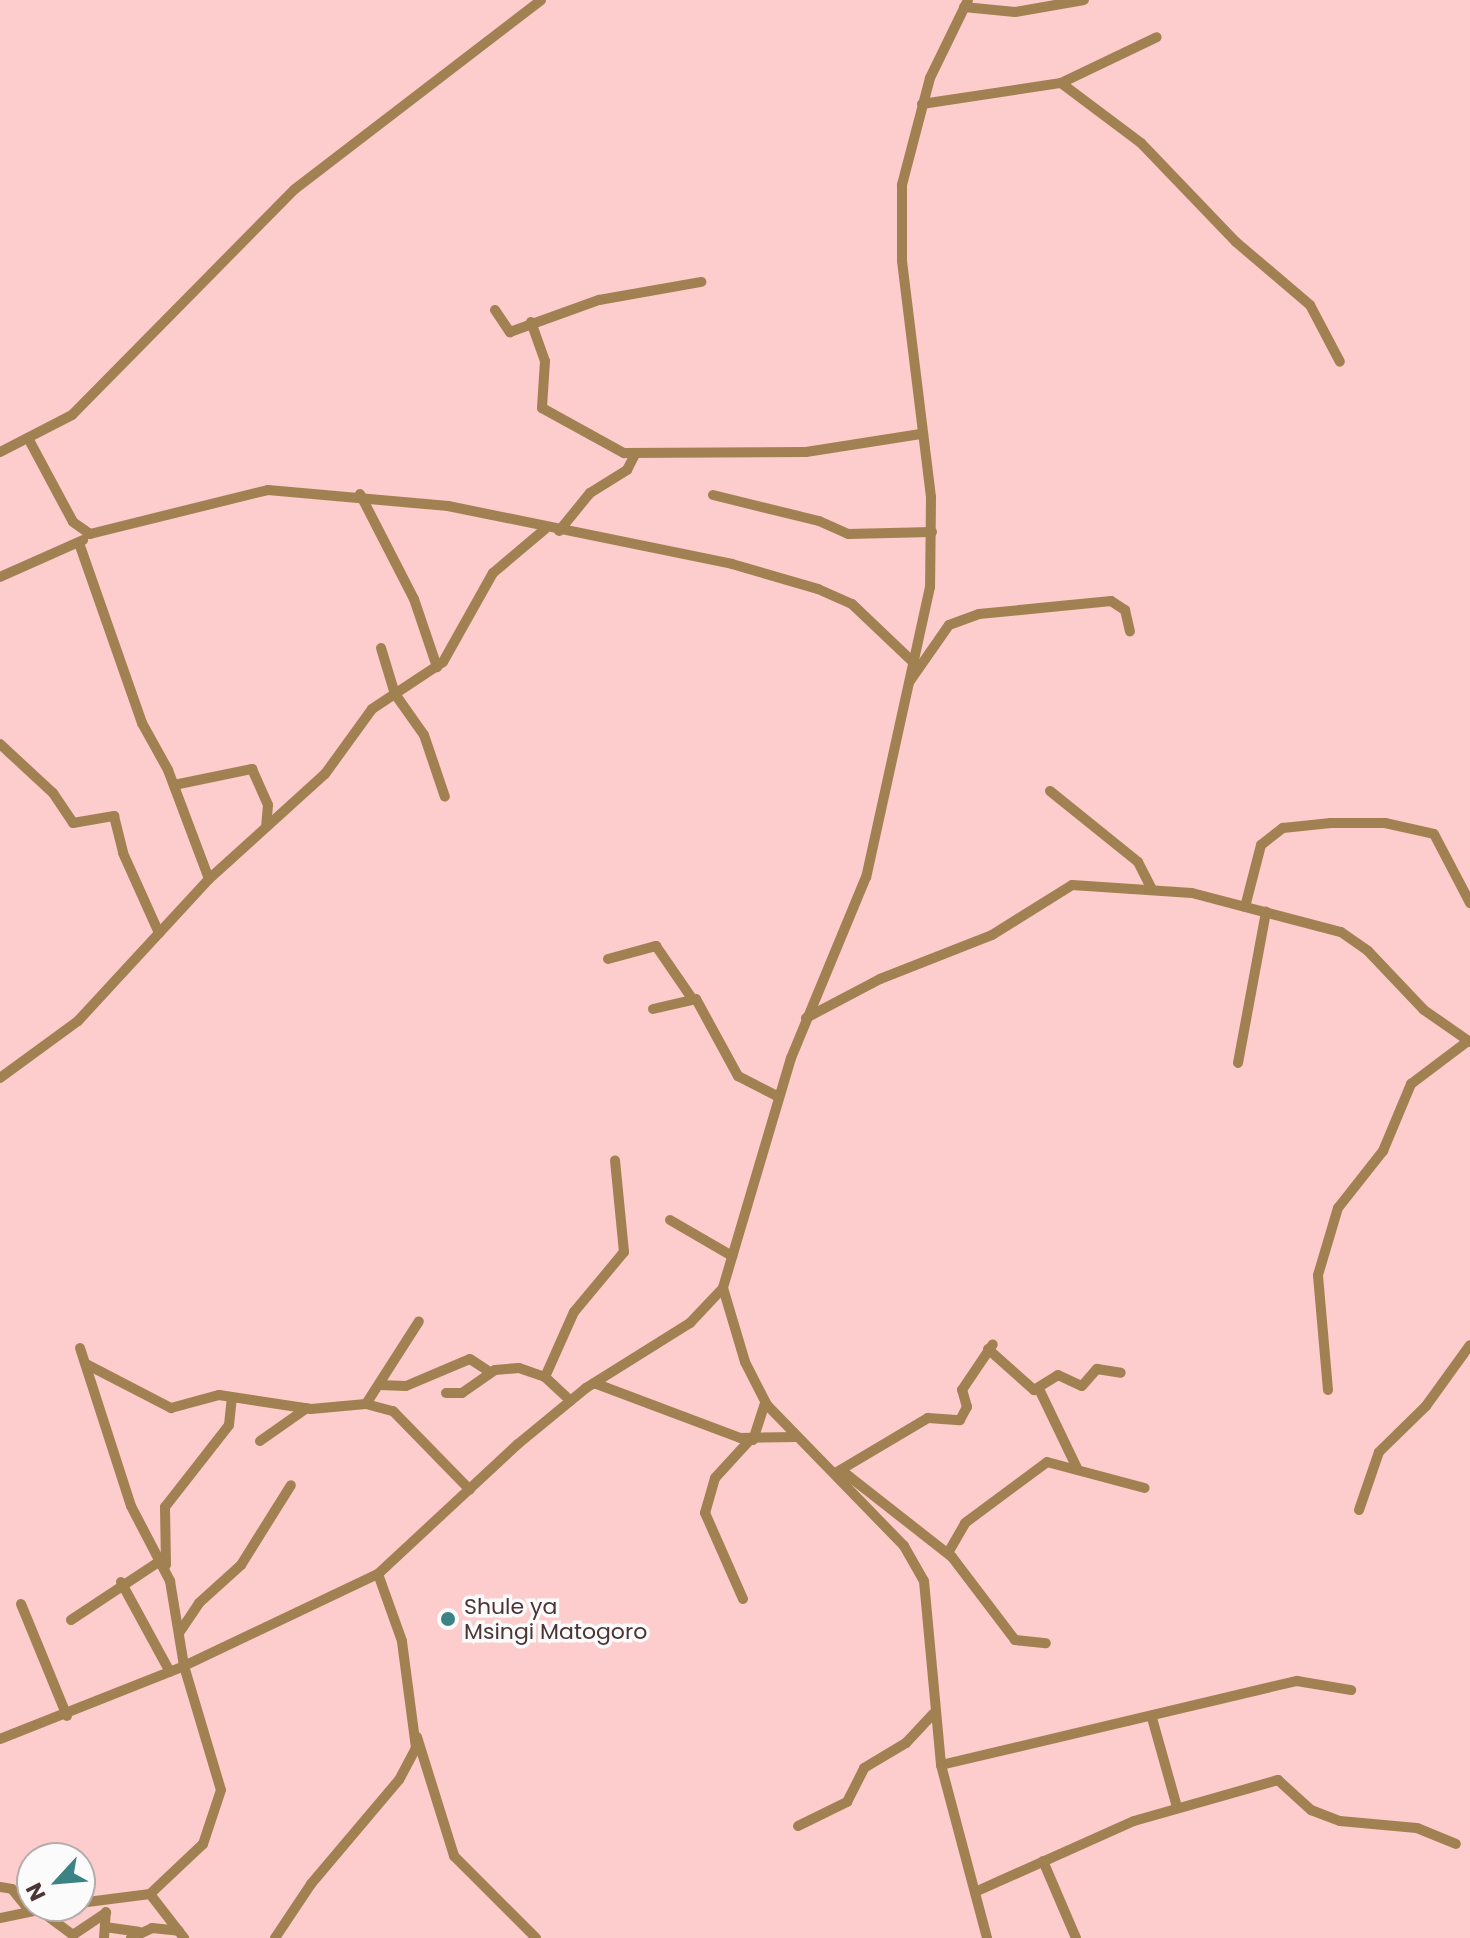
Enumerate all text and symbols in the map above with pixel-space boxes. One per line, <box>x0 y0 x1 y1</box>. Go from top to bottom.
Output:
place label: Shule ya Msingi Matogoro <box>464 1593 647 1644</box>
marker: Shule ya Msingi Matogoro <box>439 1610 457 1628</box>
north arrow <box>16 1842 96 1922</box>
text: N <box>18 1878 53 1906</box>

